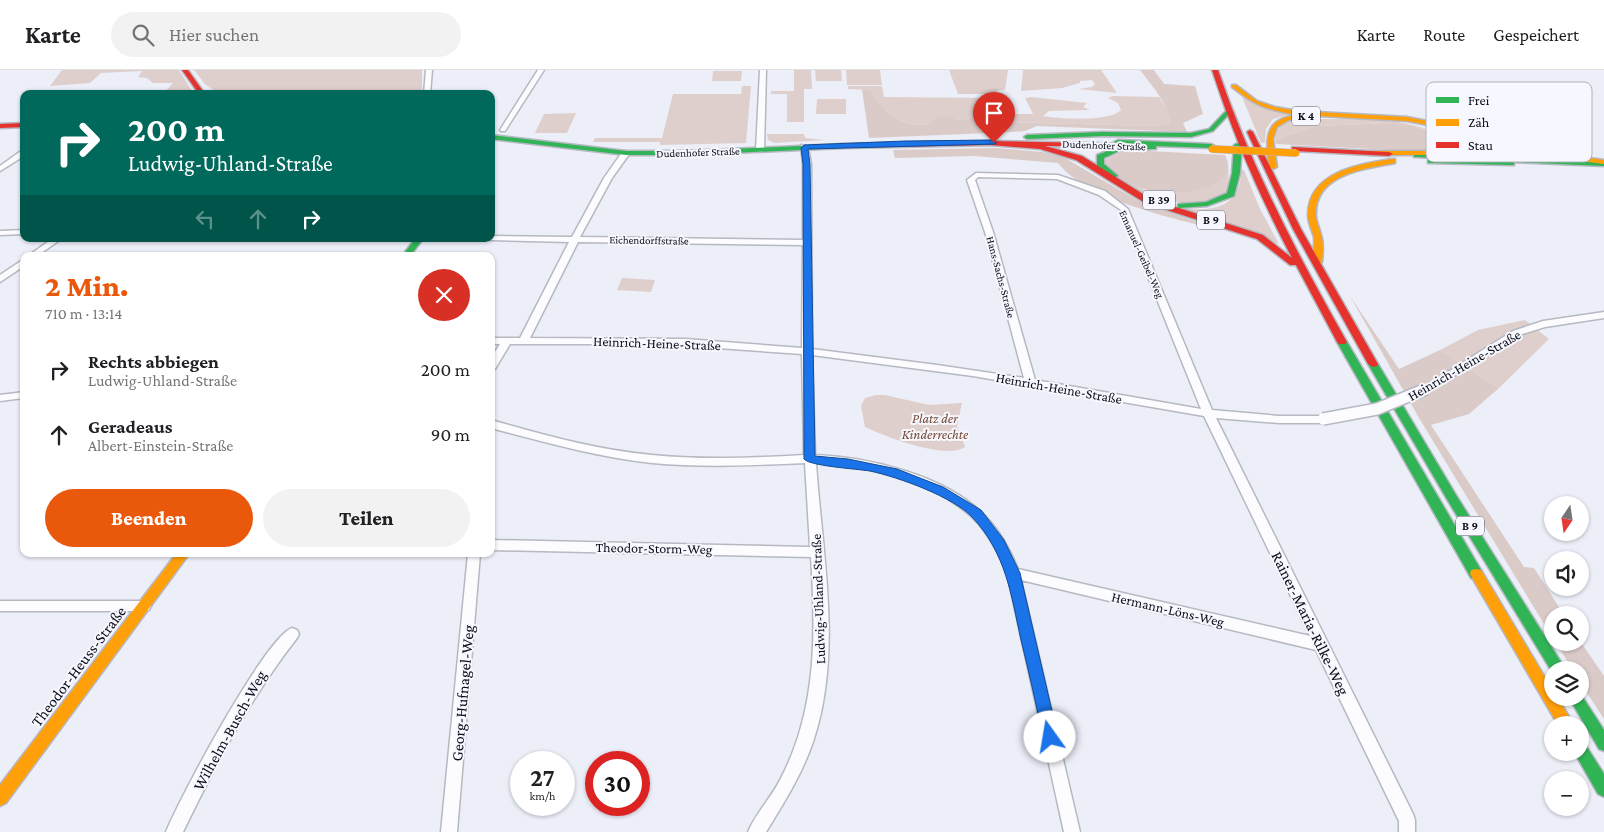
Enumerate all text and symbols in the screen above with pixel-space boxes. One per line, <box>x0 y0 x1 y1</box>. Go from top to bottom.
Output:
search box <box>111 12 461 57</box>
text: Karte <box>25 21 81 48</box>
icon: search <box>129 21 157 49</box>
text: Hier suchen <box>169 24 259 45</box>
text: Karte <box>1357 25 1395 45</box>
text: Route <box>1423 25 1465 45</box>
text: Gespeichert <box>1493 25 1579 45</box>
legend <box>1426 82 1592 162</box>
pin <box>973 92 1015 143</box>
text: Frei <box>1468 92 1490 108</box>
icon: arrive <box>980 99 1008 127</box>
road number: K 4 <box>1292 106 1320 126</box>
icon: right <box>45 110 110 175</box>
text: 200 m <box>128 110 225 149</box>
text: Zäh <box>1468 114 1490 130</box>
text: Stau <box>1468 137 1494 153</box>
street label: Dudenhofer Straße <box>1062 138 1146 152</box>
street label: Dudenhofer Straße <box>656 145 740 159</box>
text: Ludwig-Uhland-Straße <box>128 151 333 176</box>
road number: B 39 <box>1143 190 1175 210</box>
icon: left <box>191 205 219 233</box>
icon: ahead <box>244 205 272 233</box>
icon: right <box>297 205 325 233</box>
street label: Emanuel-Geibel-Weg <box>1116 208 1167 301</box>
road number: B 9 <box>1197 210 1225 230</box>
street label: Eichendorffstraße <box>609 233 689 247</box>
street label: Hans-Sachs-Straße <box>984 235 1018 319</box>
text: 2 Min. <box>45 269 129 302</box>
button: close <box>418 269 470 321</box>
text: 710 m · 13:14 <box>45 305 122 322</box>
street label: Heinrich-Heine-Straße <box>1405 326 1523 404</box>
street label: Heinrich-Heine-Straße <box>593 333 721 353</box>
text: Rechts abbiegen <box>88 351 219 372</box>
icon: right <box>45 356 73 384</box>
text: 200 m <box>421 359 470 380</box>
street label: Heinrich-Heine-Straße <box>995 369 1123 407</box>
text: Ludwig-Uhland-Straße <box>88 372 237 389</box>
park label: Platz der Kinderrechte <box>902 410 969 442</box>
text: Geradeaus <box>88 416 173 437</box>
icon: ahead <box>45 421 73 449</box>
text: 90 m <box>431 424 470 445</box>
text: Albert-Einstein-Straße <box>88 437 233 454</box>
button: Beenden <box>45 489 253 547</box>
button: Teilen <box>263 489 470 547</box>
north arrow <box>1544 496 1589 541</box>
map controls <box>1544 496 1589 816</box>
road number: B 9 <box>1456 516 1484 536</box>
street label: Ludwig-Uhland-Straße <box>808 534 828 664</box>
street label: Theodor-Storm-Weg <box>595 539 713 557</box>
street label: Rainer-Maria-Rilke-Weg <box>1267 549 1353 698</box>
button: sound <box>1544 551 1589 596</box>
street label: Hermann-Löns-Weg <box>1110 588 1226 630</box>
street label: Theodor-Heuss-Straße <box>28 603 129 730</box>
button: search <box>1544 606 1589 651</box>
street label: Georg-Hufnagel-Weg <box>448 624 478 762</box>
button: layers <box>1544 661 1589 706</box>
street label: Wilhelm-Busch-Weg <box>189 667 270 794</box>
position arrow <box>1023 710 1075 762</box>
button: + <box>1544 716 1589 761</box>
speed limit sign: 30 <box>585 751 650 816</box>
text: 27 <box>530 764 555 791</box>
button: − <box>1544 771 1589 816</box>
text: km/h <box>530 789 555 803</box>

